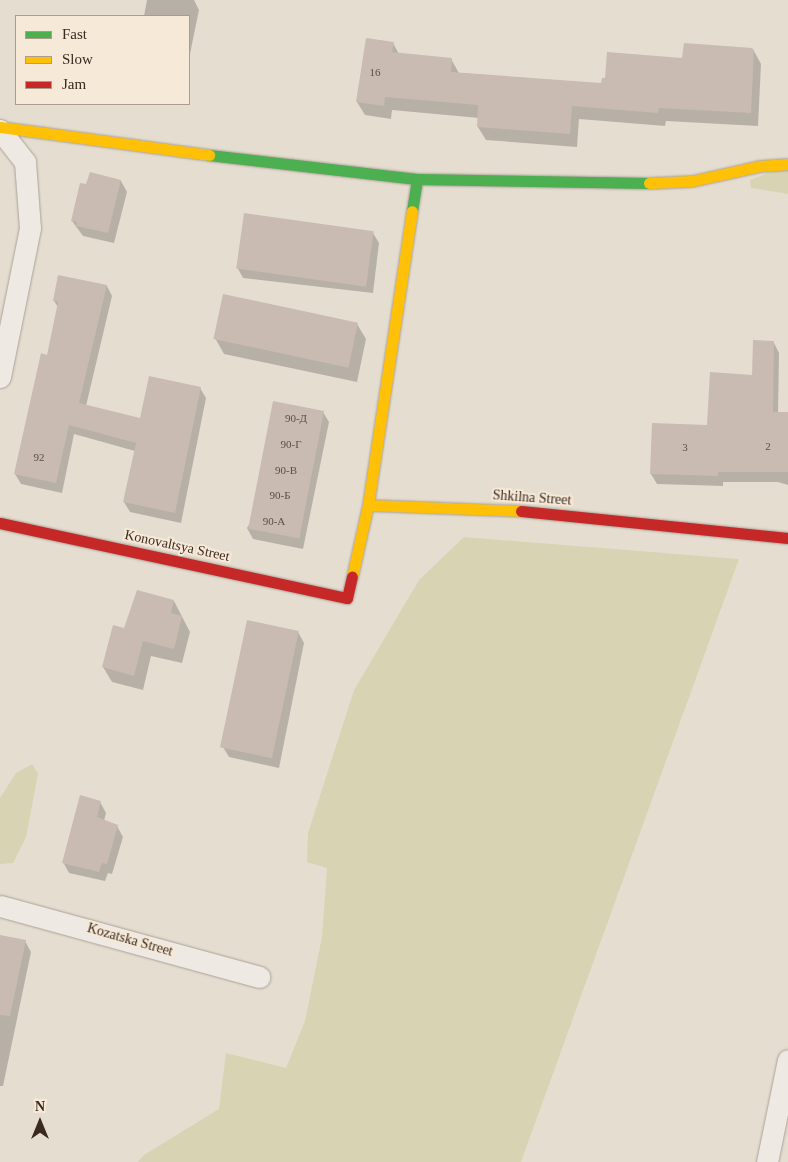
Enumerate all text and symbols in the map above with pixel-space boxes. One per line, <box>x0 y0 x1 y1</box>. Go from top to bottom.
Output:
legend <box>15 15 190 105</box>
text: Fast <box>62 26 87 42</box>
text: Slow <box>62 51 93 67</box>
house number: 16 <box>370 65 380 79</box>
text: Jam <box>62 76 86 92</box>
house number: 90-Д <box>285 411 307 425</box>
house number: 90-Г <box>280 437 302 451</box>
house number: 2 <box>765 439 771 453</box>
house number: 3 <box>682 440 688 454</box>
house number: 92 <box>34 450 44 464</box>
house number: 90-В <box>275 463 297 477</box>
street label: Shkilna Street <box>492 487 572 509</box>
house number: 90-Б <box>270 488 290 502</box>
house number: 90-А <box>263 514 285 528</box>
street label: Konovaltsya Street <box>123 527 231 565</box>
street label: Kozatska Street <box>85 920 175 960</box>
north arrow <box>15 1097 65 1147</box>
text: N <box>35 1099 45 1114</box>

